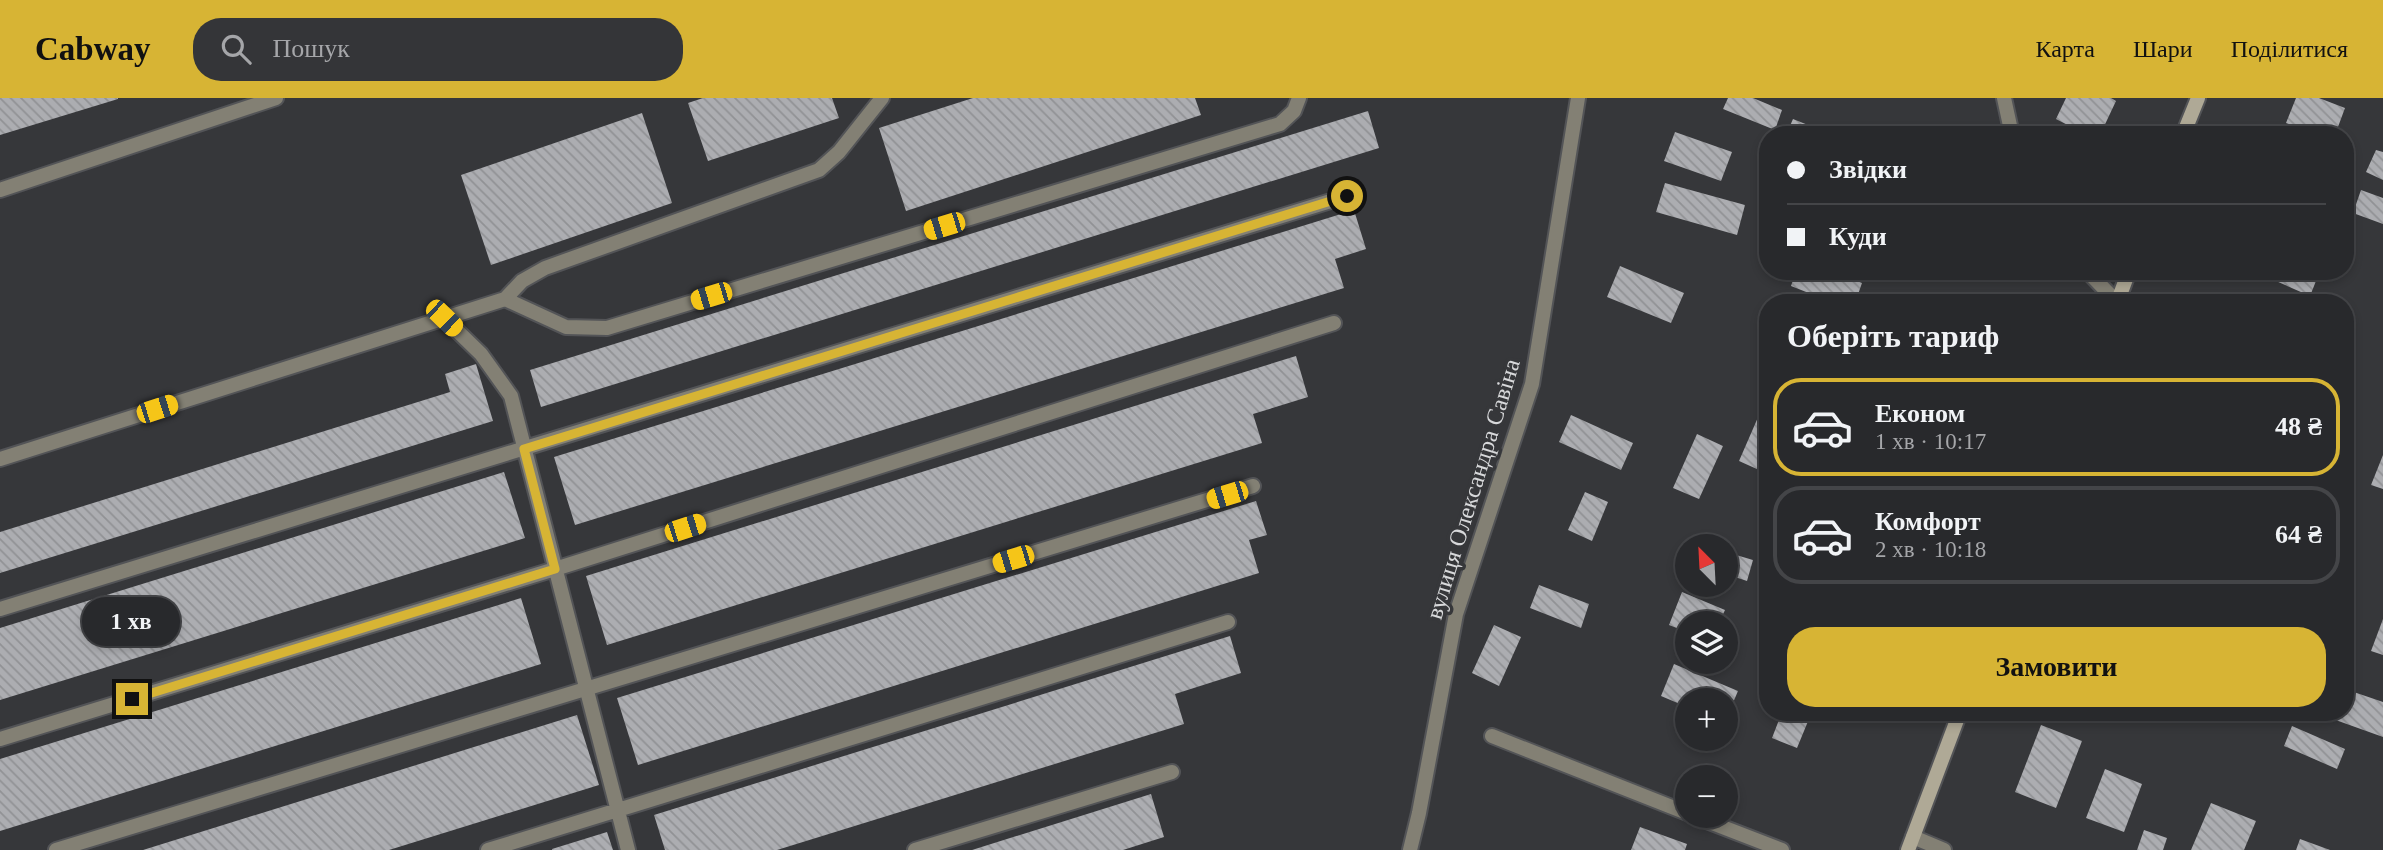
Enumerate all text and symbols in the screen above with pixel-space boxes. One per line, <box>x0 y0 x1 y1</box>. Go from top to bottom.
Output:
search box <box>193 18 683 81</box>
icon: search <box>217 30 255 68</box>
text: Cabway <box>35 31 151 67</box>
text: Пошук <box>273 34 350 63</box>
text: Карта <box>2035 36 2095 62</box>
text: Шари <box>2133 36 2193 62</box>
text: Поділитися <box>2231 36 2348 62</box>
text: Звідки <box>1829 155 1907 184</box>
route start <box>1331 180 1363 212</box>
car <box>921 210 968 242</box>
text: Куди <box>1829 222 1887 251</box>
car <box>688 280 735 312</box>
car <box>422 296 467 340</box>
text: Оберіть тариф <box>1787 318 1999 354</box>
street label: вулиця Олександра Савіна <box>1421 355 1525 622</box>
car <box>134 393 181 425</box>
icon: car <box>1791 396 1854 459</box>
text: Економ <box>1875 399 1965 428</box>
text: 48 ₴ <box>2275 412 2322 441</box>
text: 1 хв · 10:17 <box>1875 429 1986 454</box>
car <box>1204 479 1251 511</box>
icon: car <box>1791 504 1854 567</box>
text: Комфорт <box>1875 507 1981 536</box>
car <box>662 512 709 544</box>
text: 64 ₴ <box>2275 520 2322 549</box>
north arrow <box>1675 534 1738 597</box>
map controls <box>1675 534 1738 828</box>
text: 2 хв · 10:18 <box>1875 537 1986 562</box>
car <box>990 543 1037 575</box>
callout: 1 хв <box>83 598 181 646</box>
text: 1 хв <box>110 609 152 634</box>
button: layers <box>1675 611 1738 674</box>
button: Замовити <box>1787 627 2326 707</box>
route end <box>116 683 148 715</box>
button: + <box>1675 688 1738 751</box>
button: − <box>1675 765 1738 828</box>

